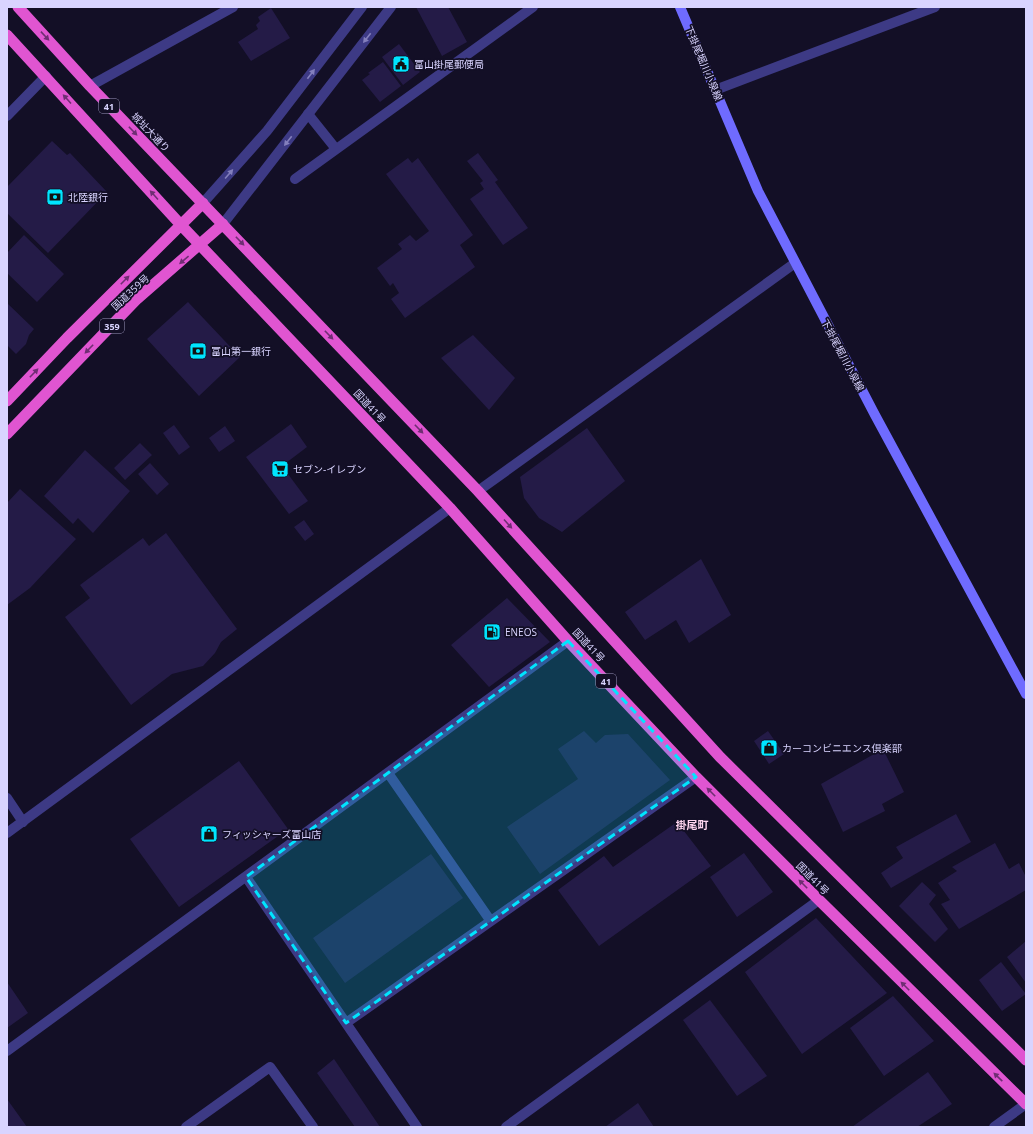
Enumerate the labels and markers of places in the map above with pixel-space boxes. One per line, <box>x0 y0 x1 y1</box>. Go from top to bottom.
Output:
public building icon: 富山掛尾郵便局 <box>391 54 411 74</box>
place label: 富山掛尾郵便局 <box>414 57 484 71</box>
bank icon: 北陸銀行 <box>45 187 65 207</box>
place label: 北陸銀行 <box>68 190 108 204</box>
bank icon: 富山第一銀行 <box>188 341 208 361</box>
place label: 富山第一銀行 <box>211 344 271 358</box>
supermarket icon: セブン-イレブン <box>270 459 290 479</box>
place label: セブン-イレブン <box>293 462 366 476</box>
fuel station icon: ENEOS <box>482 622 502 642</box>
place label: ENEOS <box>505 625 537 639</box>
shop icon: カーコンビニエンス倶楽部 <box>759 738 779 758</box>
place label: カーコンビニエンス倶楽部 <box>782 741 902 755</box>
shop icon: フィッシャーズ富山店 <box>199 824 219 844</box>
place label: フィッシャーズ富山店 <box>222 827 321 841</box>

